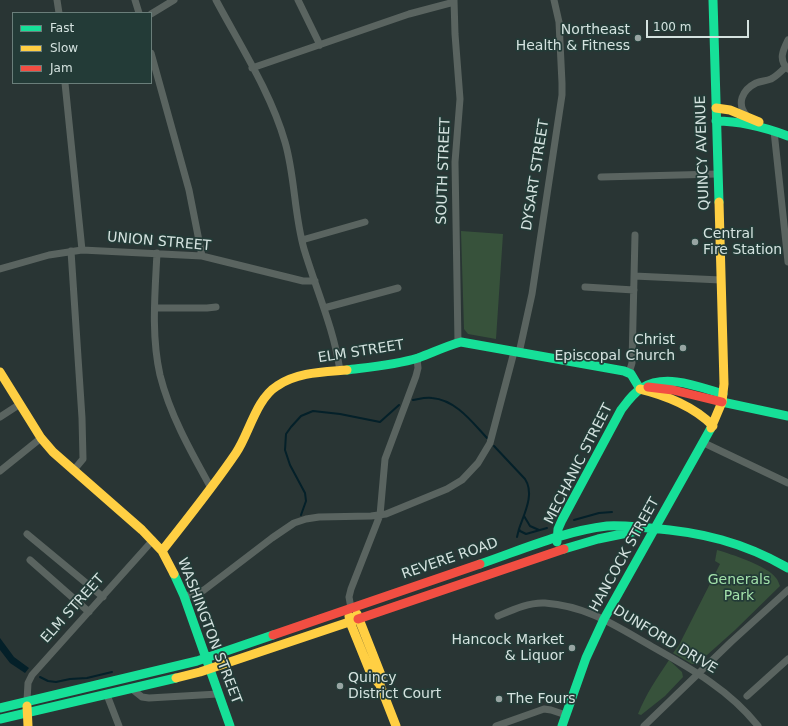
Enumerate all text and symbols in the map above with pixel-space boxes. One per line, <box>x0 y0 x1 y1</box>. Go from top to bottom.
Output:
legend <box>12 12 152 84</box>
scale bar <box>648 12 751 38</box>
text: 100 m <box>653 20 691 34</box>
text: Fast <box>50 21 74 35</box>
place label: Northeast Health & Fitness <box>516 22 630 54</box>
marker: Northeast Health & Fitness <box>633 33 643 43</box>
text: Slow <box>50 41 78 55</box>
text: Jam <box>50 61 73 75</box>
street label: QUINCY AVENUE <box>693 95 713 211</box>
street label: SOUTH STREET <box>434 117 454 225</box>
street label: DYSART STREET <box>519 118 553 232</box>
place label: Central Fire Station <box>703 226 782 258</box>
street label: UNION STREET <box>106 229 212 255</box>
marker: Central Fire Station <box>690 237 700 247</box>
place label: Christ Episcopal Church <box>554 332 675 364</box>
street label: ELM STREET <box>317 337 405 367</box>
marker: Christ Episcopal Church <box>678 343 688 353</box>
street label: MECHANIC STREET <box>541 401 617 527</box>
street label: HANCOCK STREET <box>587 495 663 615</box>
street label: REVERE ROAD <box>400 535 500 583</box>
street label: WASHINGTON STREET <box>173 556 245 706</box>
street label: ELM STREET <box>38 571 108 647</box>
park label: Generals Park <box>708 572 770 604</box>
street label: DUNFORD DRIVE <box>610 602 720 678</box>
place label: Hancock Market & Liquor <box>451 632 564 664</box>
marker: Hancock Market & Liquor <box>567 643 577 653</box>
place label: Quincy District Court <box>348 670 441 702</box>
marker: Quincy District Court <box>335 681 345 691</box>
place label: The Fours <box>507 691 576 707</box>
marker: The Fours <box>494 694 504 704</box>

